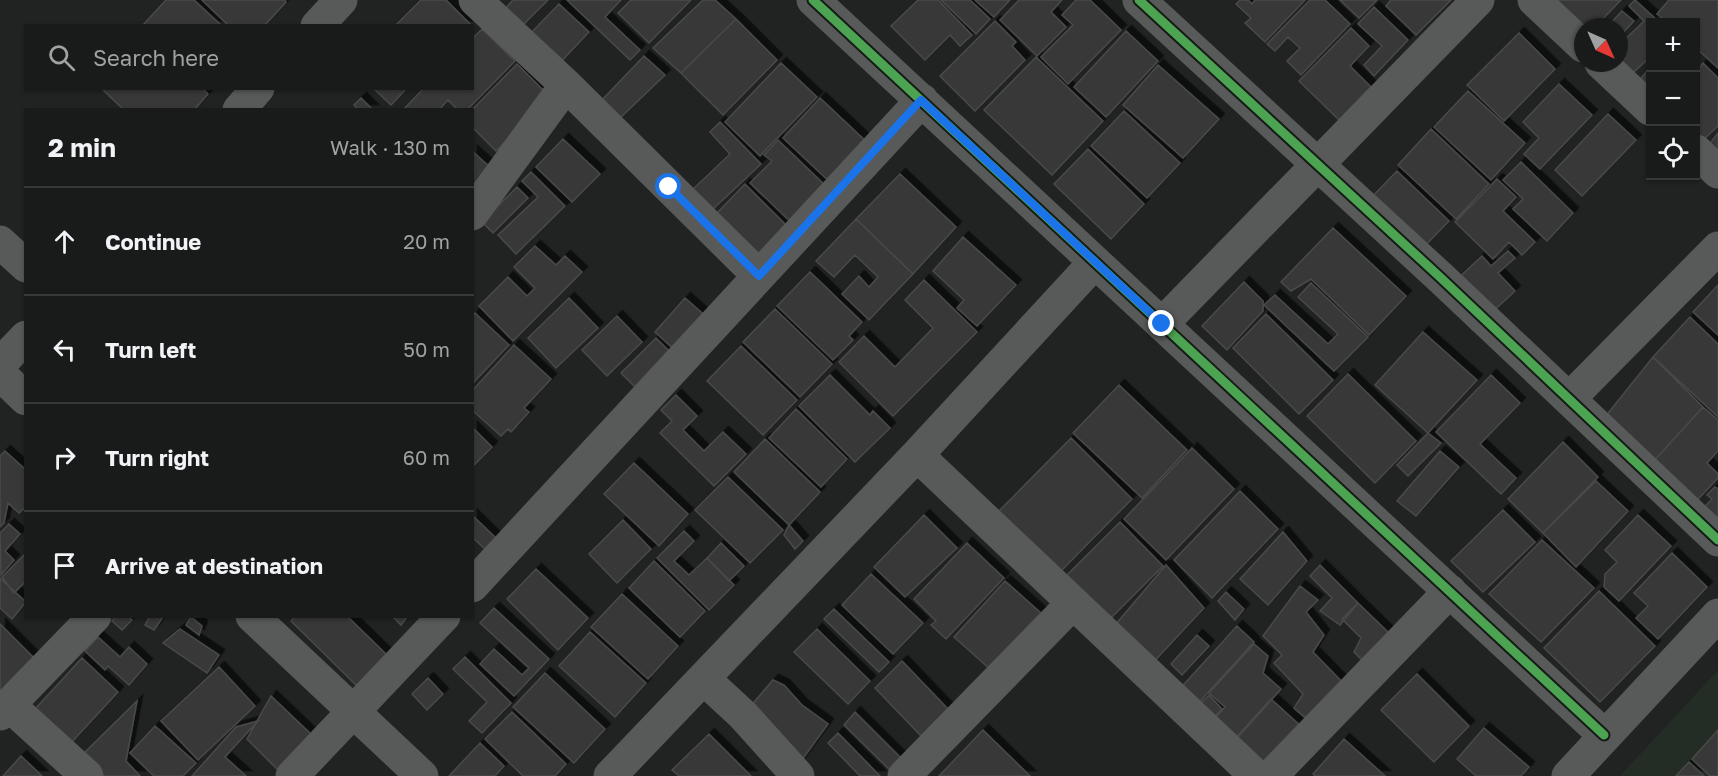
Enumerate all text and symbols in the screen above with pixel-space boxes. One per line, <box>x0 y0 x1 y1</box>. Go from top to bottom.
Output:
north arrow <box>1574 18 1628 72</box>
map controls <box>1646 18 1700 180</box>
button: + <box>1646 18 1700 72</box>
search box <box>24 24 474 90</box>
icon: search <box>45 41 78 74</box>
text: Search here <box>93 44 219 71</box>
button: − <box>1646 72 1700 126</box>
button: locate <box>1646 126 1700 180</box>
text: 2 min <box>48 132 116 163</box>
text: Walk · 130 m <box>330 135 450 159</box>
route start <box>655 173 681 199</box>
icon: ahead <box>48 225 81 258</box>
text: Continue <box>105 228 201 255</box>
text: 20 m <box>403 229 450 253</box>
route end <box>1148 310 1174 336</box>
icon: left <box>48 333 81 366</box>
text: Turn left <box>105 336 196 363</box>
text: 50 m <box>403 337 450 361</box>
icon: right <box>48 441 81 474</box>
text: Turn right <box>105 444 209 471</box>
text: 60 m <box>403 445 450 469</box>
icon: arrive <box>48 549 81 582</box>
text: Arrive at destination <box>105 552 323 579</box>

